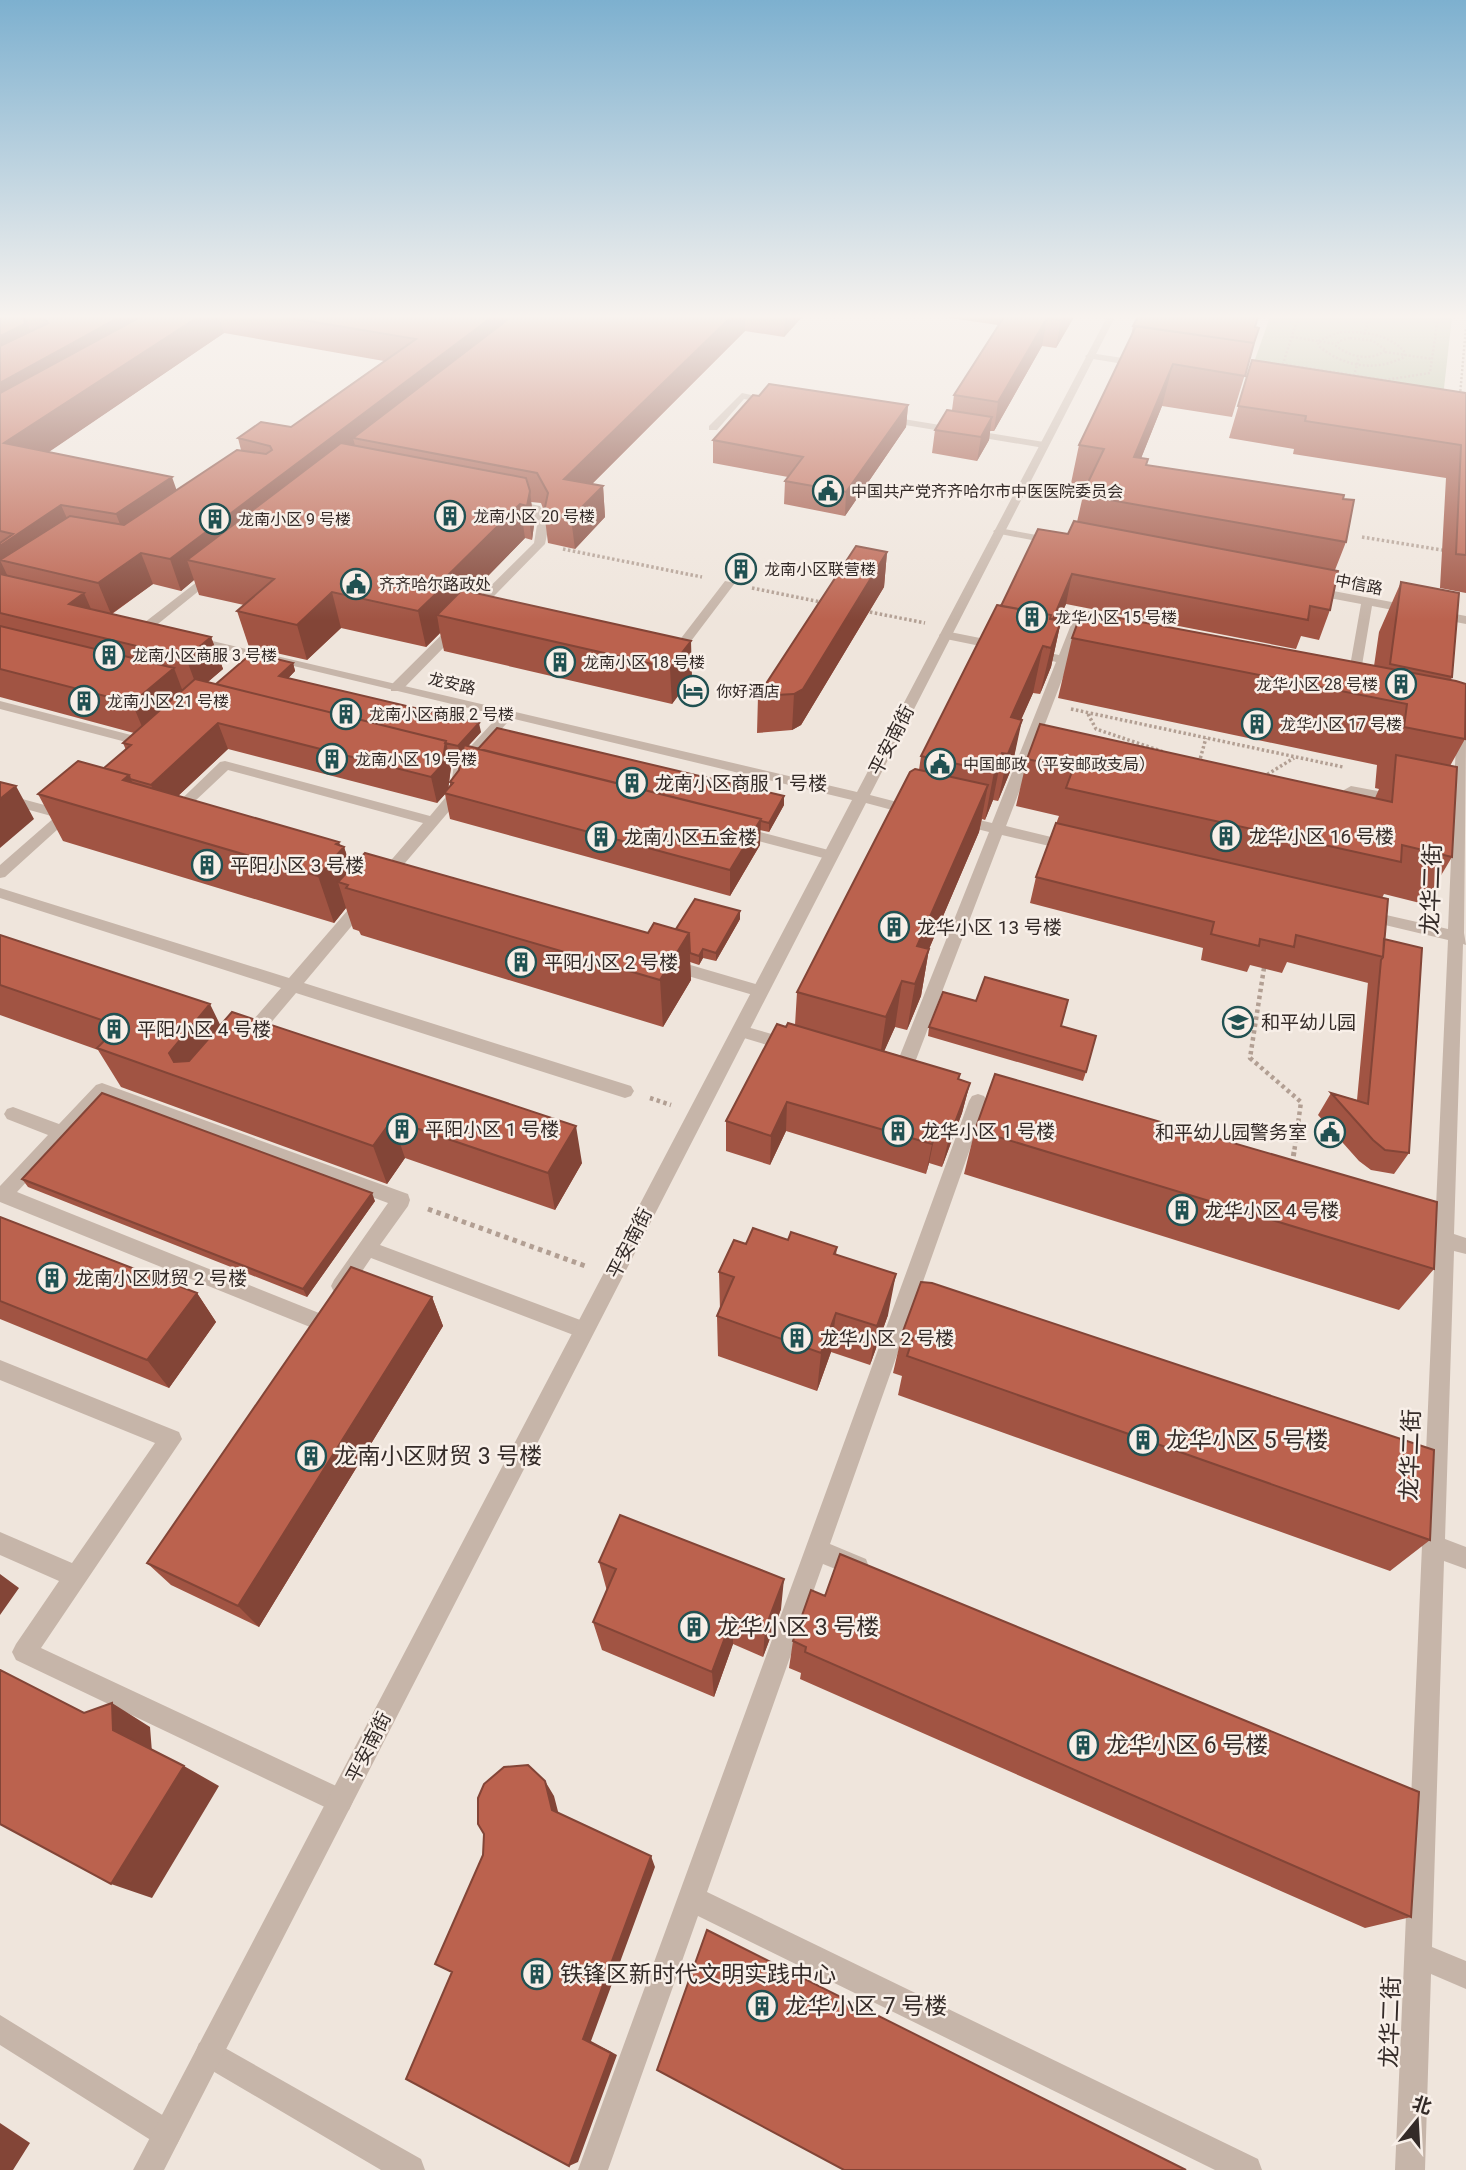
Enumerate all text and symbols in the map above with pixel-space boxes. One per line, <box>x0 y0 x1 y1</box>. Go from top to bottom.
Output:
public building icon: 中国共产党齐齐哈尔市中医医院委员会 <box>811 474 845 508</box>
place label: 中国共产党齐齐哈尔市中医医院委员会 <box>851 482 1123 501</box>
building icon: 龙南小区 20 号楼 <box>433 499 467 533</box>
building icon: 龙南小区 9 号楼 <box>198 502 232 536</box>
place label: 龙南小区 20 号楼 <box>473 507 595 526</box>
place label: 龙南小区 9 号楼 <box>238 510 351 529</box>
building icon: 龙南小区联营楼 <box>724 552 758 586</box>
place label: 龙南小区联营楼 <box>764 560 876 579</box>
public building icon: 齐齐哈尔路政处 <box>339 567 373 601</box>
street label: 中信路 <box>1334 571 1384 598</box>
place label: 齐齐哈尔路政处 <box>379 575 491 594</box>
building icon: 龙华小区 15 号楼 <box>1015 600 1049 634</box>
place label: 龙华小区 15 号楼 <box>1055 608 1177 627</box>
building icon: 龙南小区商服 3 号楼 <box>92 638 126 672</box>
building icon: 龙南小区 18 号楼 <box>543 645 577 679</box>
place label: 龙南小区商服 3 号楼 <box>132 646 277 665</box>
place label: 龙南小区 18 号楼 <box>583 653 705 672</box>
building icon: 龙华小区 28 号楼 <box>1384 667 1418 701</box>
street label: 龙安路 <box>426 669 477 698</box>
hotel icon: 你好酒店 <box>676 674 710 708</box>
place label: 龙华小区 28 号楼 <box>1256 675 1378 694</box>
place label: 你好酒店 <box>716 682 780 701</box>
building icon: 龙南小区 21 号楼 <box>67 684 101 718</box>
place label: 龙南小区 21 号楼 <box>107 692 229 711</box>
building icon: 龙南小区商服 2 号楼 <box>329 697 363 731</box>
street label: 平安南街 <box>864 701 919 779</box>
place label: 龙南小区商服 2 号楼 <box>369 705 514 724</box>
building icon: 龙华小区 17 号楼 <box>1240 707 1274 741</box>
place label: 龙华小区 17 号楼 <box>1280 715 1402 734</box>
building icon: 龙南小区 19 号楼 <box>315 742 349 776</box>
public building icon: 中国邮政（平安邮政支局） <box>923 747 957 781</box>
place label: 龙南小区 19 号楼 <box>355 750 477 769</box>
place label: 中国邮政（平安邮政支局） <box>963 755 1155 774</box>
building icon: 龙南小区商服 1 号楼 <box>615 766 649 800</box>
place label: 龙南小区商服 1 号楼 <box>655 772 827 795</box>
building icon: 龙华小区 16 号楼 <box>1209 819 1243 853</box>
building icon: 龙南小区五金楼 <box>584 820 618 854</box>
place label: 龙华小区 16 号楼 <box>1249 825 1394 848</box>
place label: 龙南小区五金楼 <box>624 826 757 849</box>
street label: 龙华二街 <box>1416 843 1447 935</box>
building icon: 平阳小区 3 号楼 <box>190 848 224 882</box>
place label: 平阳小区 3 号楼 <box>230 854 364 877</box>
building icon: 龙华小区 13 号楼 <box>877 910 911 944</box>
place label: 龙华小区 13 号楼 <box>917 916 1062 939</box>
building icon: 平阳小区 2 号楼 <box>504 945 538 979</box>
place label: 平阳小区 2 号楼 <box>544 951 678 974</box>
school or university icon: 和平幼儿园 <box>1221 1005 1255 1039</box>
place label: 和平幼儿园 <box>1261 1011 1356 1034</box>
building icon: 平阳小区 4 号楼 <box>97 1012 131 1046</box>
place label: 平阳小区 4 号楼 <box>137 1018 271 1041</box>
building icon: 平阳小区 1 号楼 <box>385 1112 419 1146</box>
building icon: 龙华小区 1 号楼 <box>881 1114 915 1148</box>
public building icon: 和平幼儿园警务室 <box>1313 1115 1347 1149</box>
place label: 平阳小区 1 号楼 <box>425 1118 559 1141</box>
place label: 龙华小区 1 号楼 <box>921 1120 1055 1143</box>
place label: 和平幼儿园警务室 <box>1155 1121 1307 1144</box>
building icon: 龙华小区 4 号楼 <box>1165 1193 1199 1227</box>
place label: 龙华小区 4 号楼 <box>1205 1199 1339 1222</box>
street label: 平安南街 <box>602 1204 657 1282</box>
building icon: 龙南小区财贸 2 号楼 <box>35 1261 69 1295</box>
place label: 龙南小区财贸 2 号楼 <box>75 1267 247 1290</box>
building icon: 龙华小区 2 号楼 <box>780 1321 814 1355</box>
place label: 龙华小区 2 号楼 <box>820 1327 954 1350</box>
street label: 龙华二街 <box>1395 1409 1426 1501</box>
building icon: 龙华小区 5 号楼 <box>1126 1423 1160 1457</box>
place label: 龙华小区 5 号楼 <box>1166 1427 1328 1454</box>
building icon: 龙南小区财贸 3 号楼 <box>294 1439 328 1473</box>
place label: 龙南小区财贸 3 号楼 <box>334 1443 542 1470</box>
building icon: 龙华小区 3 号楼 <box>677 1610 711 1644</box>
place label: 龙华小区 3 号楼 <box>717 1614 879 1641</box>
street label: 平安南街 <box>341 1708 396 1786</box>
building icon: 龙华小区 6 号楼 <box>1066 1728 1100 1762</box>
place label: 龙华小区 6 号楼 <box>1106 1732 1268 1759</box>
building icon: 铁锋区新时代文明实践中心 <box>520 1957 554 1991</box>
place label: 铁锋区新时代文明实践中心 <box>560 1961 836 1988</box>
street label: 龙华二街 <box>1375 1976 1406 2068</box>
building icon: 龙华小区 7 号楼 <box>745 1989 779 2023</box>
place label: 龙华小区 7 号楼 <box>785 1993 947 2020</box>
north arrow <box>1382 2086 1452 2156</box>
text: 北 <box>1410 2091 1435 2119</box>

